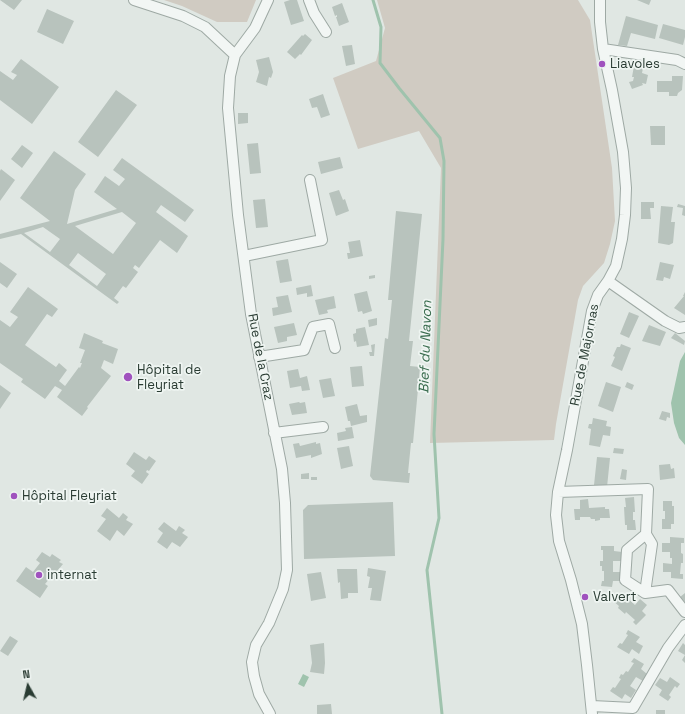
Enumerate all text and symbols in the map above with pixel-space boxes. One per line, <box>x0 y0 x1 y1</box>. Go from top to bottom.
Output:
place label: Liavoles <box>610 56 660 72</box>
marker: Liavoles <box>597 59 607 69</box>
water label: Bief du Navon <box>416 300 436 394</box>
street label: Rue de Majornas <box>567 303 603 407</box>
street label: Rue de la Craz <box>244 312 276 402</box>
place label: Hôpital de Fleyriat <box>137 362 201 393</box>
marker: Hôpital de Fleyriat <box>122 371 134 383</box>
place label: Hôpital Fleyriat <box>22 488 117 504</box>
marker: Hôpital Fleyriat <box>9 491 19 501</box>
place label: internat <box>47 567 97 583</box>
marker: internat <box>34 570 44 580</box>
place label: Valvert <box>593 589 637 605</box>
marker: Valvert <box>580 592 590 602</box>
north arrow <box>8 666 48 706</box>
text: N <box>22 667 31 682</box>

